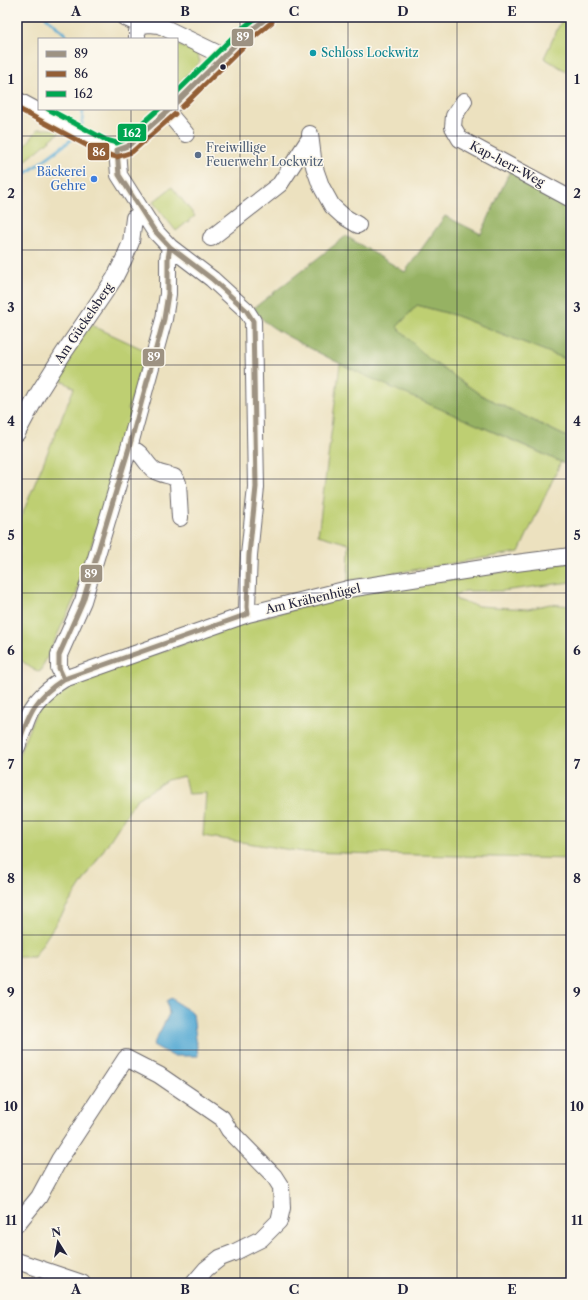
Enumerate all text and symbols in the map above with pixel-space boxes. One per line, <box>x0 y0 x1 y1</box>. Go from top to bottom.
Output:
text: A <box>70 3 82 19</box>
text: B <box>180 3 190 19</box>
text: C <box>289 3 299 19</box>
text: D <box>397 3 409 19</box>
text: E <box>507 3 517 19</box>
line badge: 89 <box>231 28 254 47</box>
text: 89 <box>236 30 250 44</box>
legend <box>38 38 178 110</box>
place label: Schloss Lockwitz <box>321 45 419 60</box>
text: 89 <box>74 46 88 61</box>
marker: Schloss Lockwitz <box>308 48 318 58</box>
unlabelled marker <box>218 62 228 72</box>
text: 86 <box>74 66 88 81</box>
text: 1 <box>8 71 14 87</box>
text: 1 <box>574 71 580 87</box>
text: 162 <box>74 86 93 101</box>
line badge: 162 <box>117 123 147 142</box>
text: 162 <box>123 126 142 140</box>
street label: Kap-herr-Weg <box>467 138 548 190</box>
place label: Freiwillige Feuerwehr Lockwitz <box>206 140 323 169</box>
line badge: 86 <box>87 142 110 161</box>
text: 86 <box>92 145 106 159</box>
marker: Freiwillige Feuerwehr Lockwitz <box>193 150 203 160</box>
place label: Bäckerei Gehre <box>37 164 86 193</box>
marker: Bäckerei Gehre <box>89 174 99 184</box>
text: 2 <box>7 185 15 201</box>
text: 2 <box>573 185 581 201</box>
street label: Am Gückelsberg <box>51 279 116 367</box>
text: 3 <box>7 299 15 315</box>
text: 3 <box>573 299 581 315</box>
line badge: 89 <box>142 348 165 367</box>
text: 89 <box>147 350 161 364</box>
text: 4 <box>7 413 15 429</box>
text: 4 <box>573 413 581 429</box>
text: 5 <box>7 527 15 543</box>
text: 5 <box>573 527 581 543</box>
line badge: 89 <box>80 564 103 583</box>
text: 89 <box>84 567 98 581</box>
street label: Am Krähenhügel <box>263 580 362 617</box>
text: 6 <box>7 642 15 658</box>
text: 6 <box>573 642 581 658</box>
text: 7 <box>8 756 15 772</box>
text: 7 <box>574 756 581 772</box>
text: 8 <box>7 870 15 886</box>
text: 8 <box>573 870 581 886</box>
text: 9 <box>7 984 15 1000</box>
text: 9 <box>573 984 581 1000</box>
text: 10 <box>4 1098 18 1114</box>
text: 10 <box>570 1098 584 1114</box>
text: 11 <box>5 1212 17 1228</box>
text: 11 <box>571 1212 583 1228</box>
north arrow <box>38 1222 78 1262</box>
text: N <box>50 1224 63 1240</box>
text: A <box>70 1281 82 1297</box>
text: B <box>180 1281 190 1297</box>
text: C <box>289 1281 299 1297</box>
text: D <box>397 1281 409 1297</box>
text: E <box>507 1281 517 1297</box>

